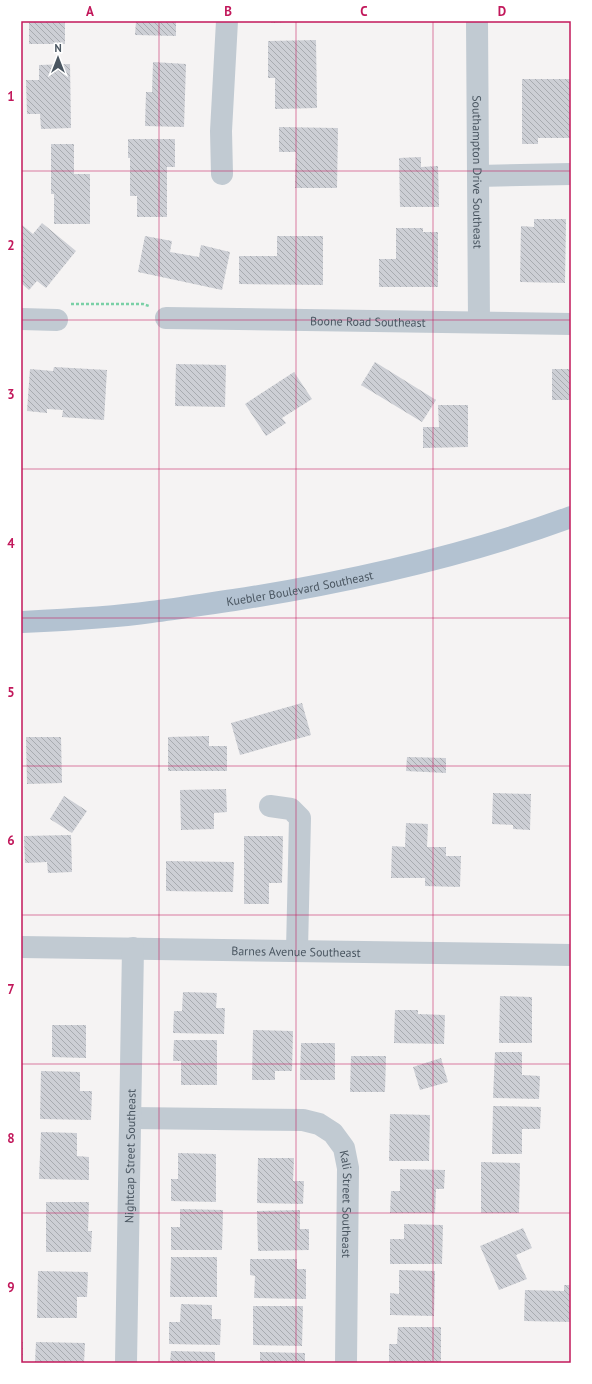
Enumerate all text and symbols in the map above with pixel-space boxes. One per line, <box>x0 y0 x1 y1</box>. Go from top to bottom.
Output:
text: A <box>86 3 94 20</box>
text: B <box>224 3 232 20</box>
text: C <box>360 3 368 20</box>
text: D <box>498 3 506 20</box>
north arrow <box>38 38 78 78</box>
text: N <box>54 41 62 55</box>
text: 1 <box>7 88 15 105</box>
street label: Southampton Drive Southeast <box>470 95 486 249</box>
text: 2 <box>7 237 15 254</box>
street label: Boone Road Southeast <box>310 313 426 329</box>
text: 3 <box>7 386 15 403</box>
text: 4 <box>7 535 15 552</box>
street label: Kuebler Boulevard Southeast <box>225 567 374 609</box>
text: 5 <box>7 684 15 701</box>
text: 6 <box>7 832 15 849</box>
street label: Barnes Avenue Southeast <box>231 943 361 959</box>
text: 7 <box>7 981 15 998</box>
street label: Nightcap Street Southeast <box>121 1089 138 1223</box>
text: 8 <box>7 1130 15 1147</box>
street label: Kali Street Southeast <box>337 1149 356 1258</box>
text: 9 <box>7 1279 15 1296</box>

